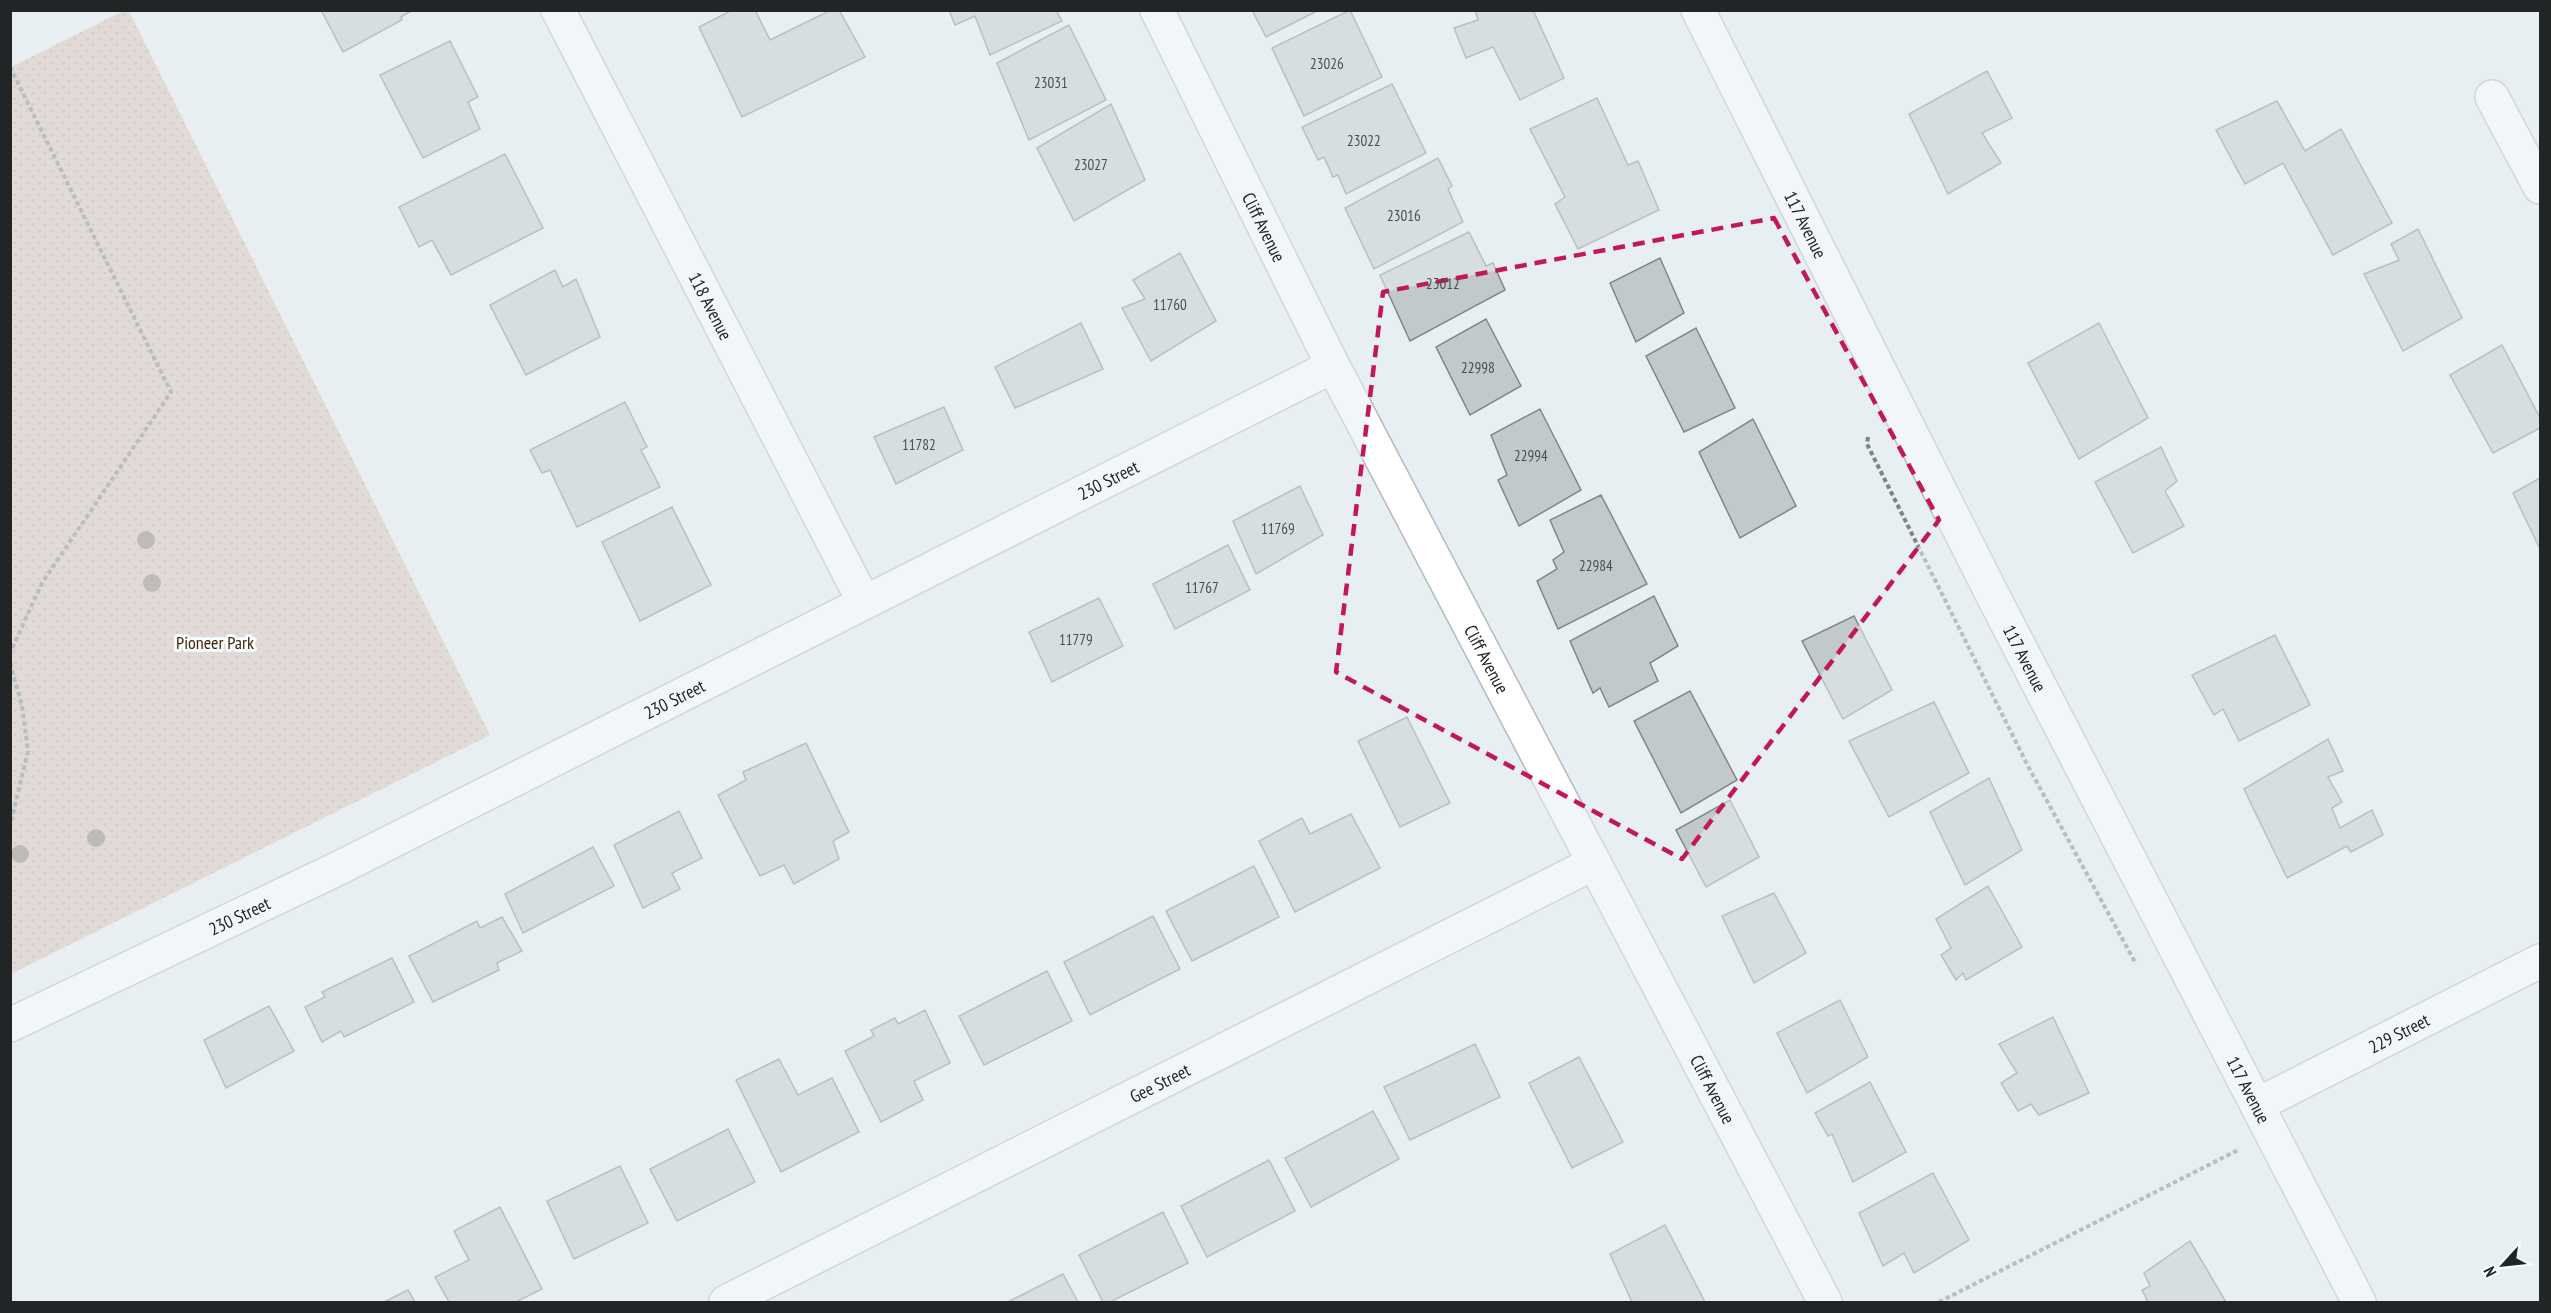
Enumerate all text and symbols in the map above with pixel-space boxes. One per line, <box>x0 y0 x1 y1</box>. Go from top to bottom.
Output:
house number: 23026 <box>1310 54 1344 73</box>
house number: 23031 <box>1034 73 1068 92</box>
house number: 23022 <box>1347 131 1381 150</box>
house number: 23027 <box>1074 155 1108 174</box>
street label: 117 Avenue <box>1779 187 1832 262</box>
street label: Cliff Avenue <box>1237 188 1291 265</box>
house number: 23016 <box>1387 206 1421 225</box>
street label: 118 Avenue <box>684 268 738 344</box>
house number: 23012 <box>1426 274 1460 293</box>
house number: 11760 <box>1153 295 1187 314</box>
house number: 22998 <box>1461 358 1495 377</box>
house number: 11782 <box>902 435 936 454</box>
house number: 22994 <box>1514 446 1548 465</box>
street label: 230 Street <box>1074 455 1142 505</box>
house number: 11769 <box>1261 519 1295 538</box>
house number: 22984 <box>1579 556 1613 575</box>
house number: 11767 <box>1185 578 1219 597</box>
street label: Cliff Avenue <box>1459 621 1514 697</box>
street label: 117 Avenue <box>1998 621 2052 696</box>
house number: 11779 <box>1059 630 1093 649</box>
park label: Pioneer Park <box>176 631 254 654</box>
street label: 230 Street <box>640 674 709 724</box>
street label: 230 Street <box>205 891 274 940</box>
street label: 229 Street <box>2364 1008 2433 1058</box>
street label: Cliff Avenue <box>1686 1051 1741 1127</box>
street label: 117 Avenue <box>2222 1052 2276 1127</box>
street label: Gee Street <box>1126 1058 1194 1108</box>
north arrow <box>2473 1235 2533 1295</box>
text: N <box>2479 1263 2501 1280</box>

